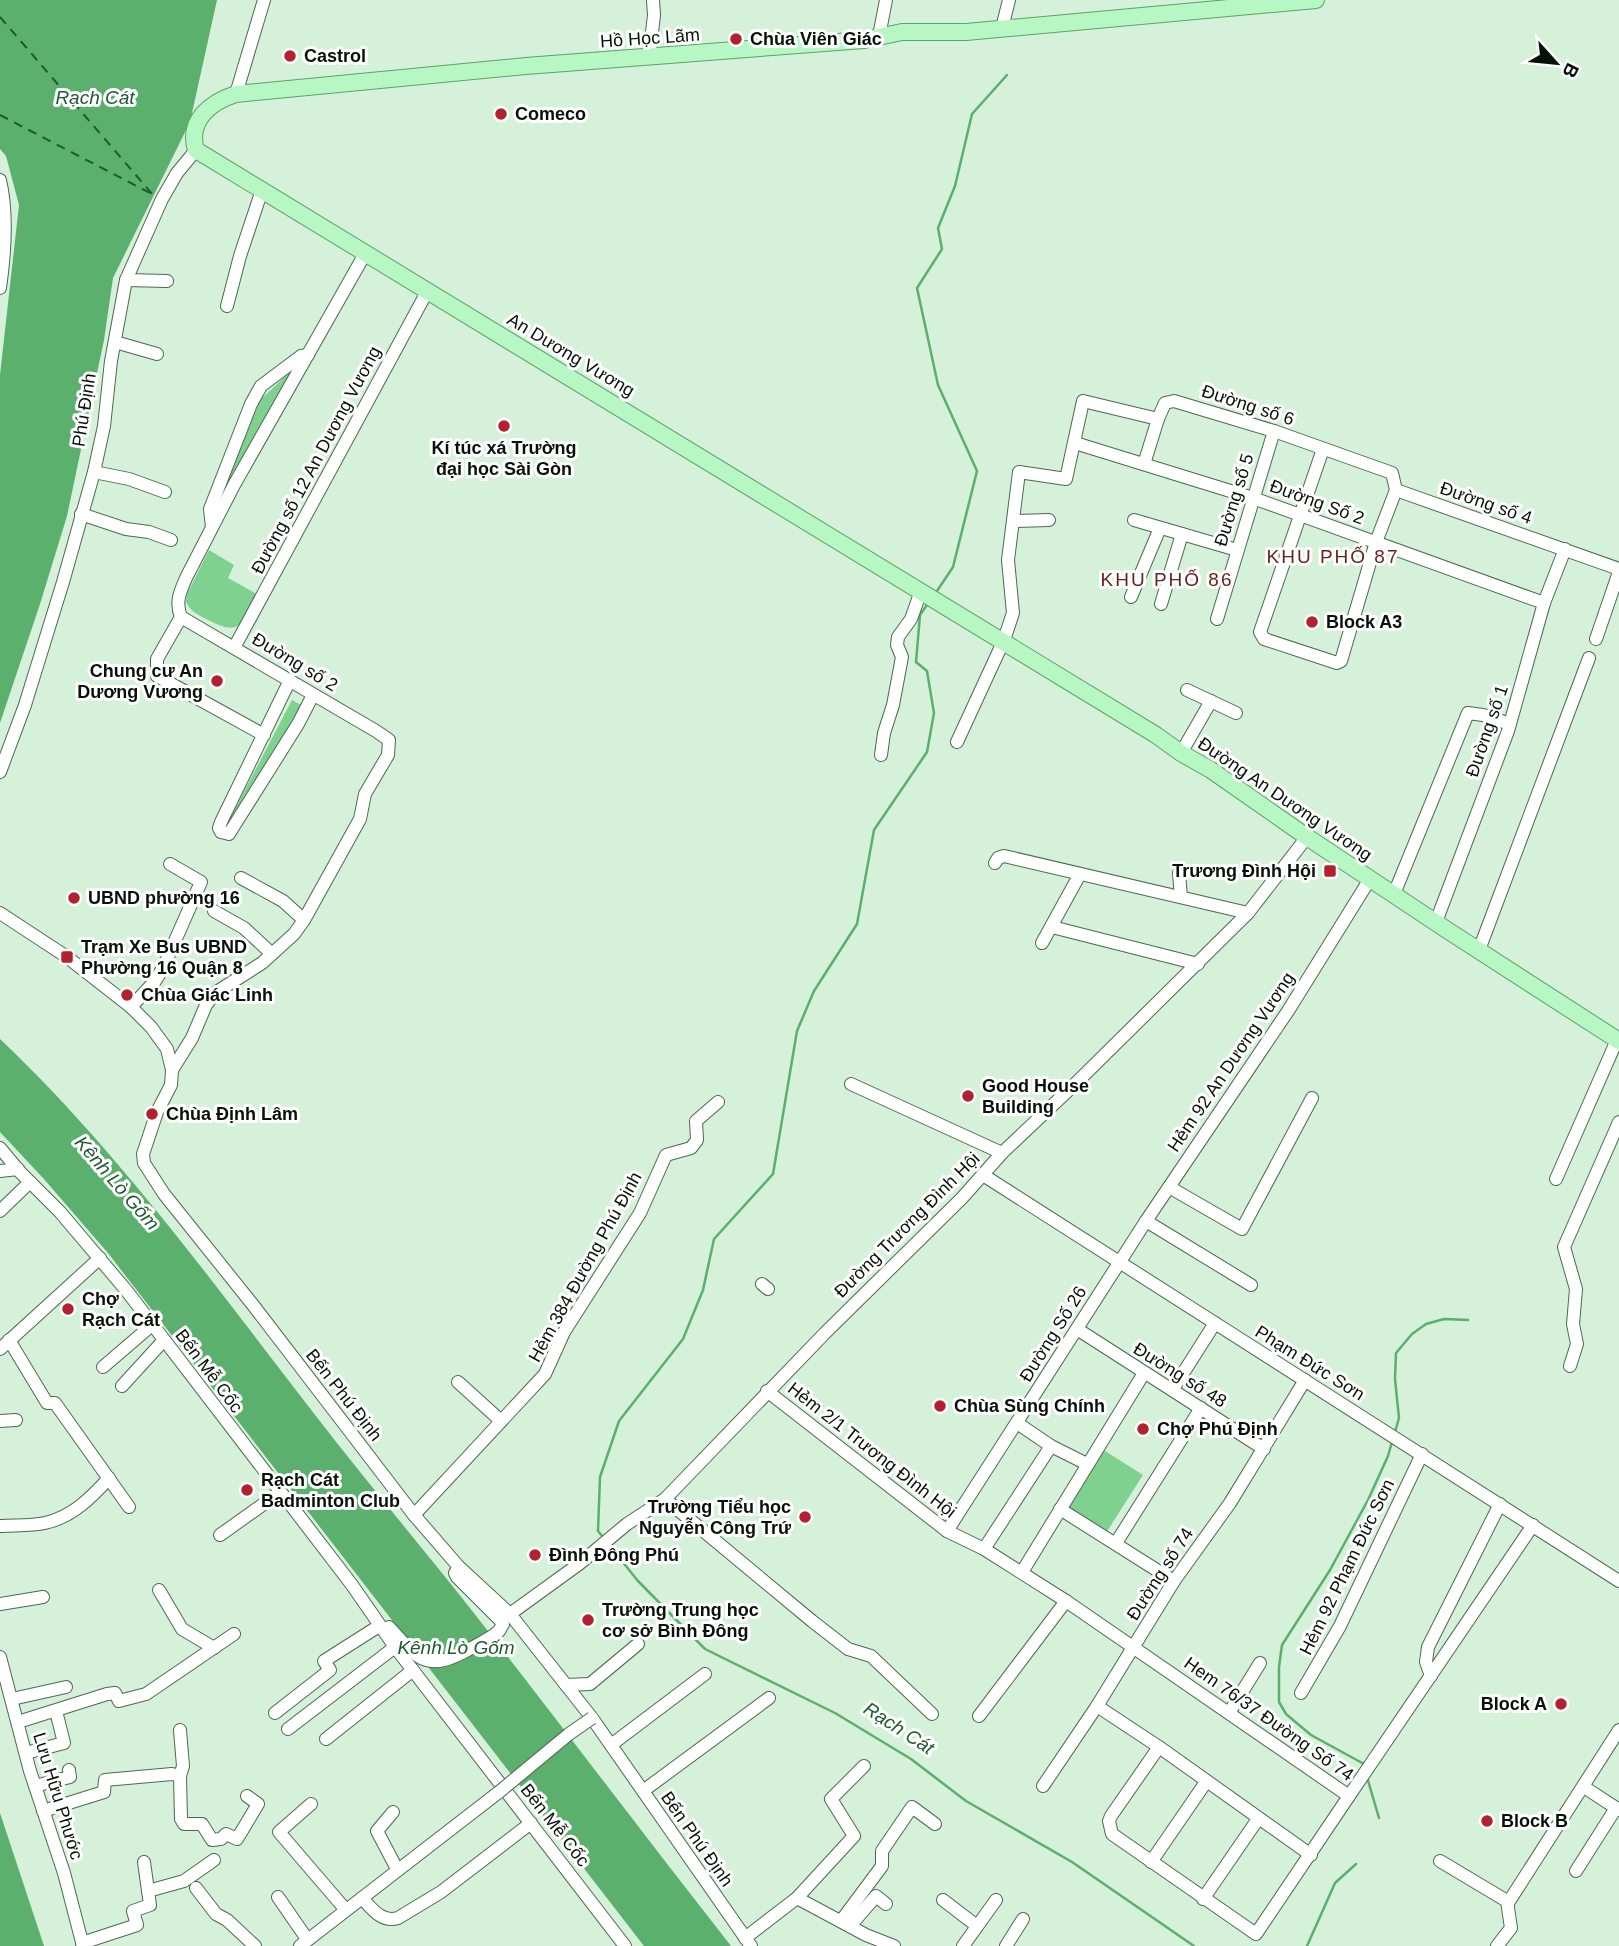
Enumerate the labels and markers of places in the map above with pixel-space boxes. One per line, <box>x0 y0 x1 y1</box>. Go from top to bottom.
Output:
place label: Chùa Viên Giác <box>750 29 882 49</box>
marker: Chùa Viên Giác <box>728 31 744 47</box>
place label: Castrol <box>304 46 366 66</box>
marker: Castrol <box>282 48 298 64</box>
place label: Comeco <box>515 104 586 124</box>
marker: Comeco <box>493 106 509 122</box>
marker: Kí túc xá Trường đại học Sài Gòn <box>496 418 512 434</box>
place label: Kí túc xá Trường đại học Sài Gòn <box>432 438 576 479</box>
place label: Block A3 <box>1326 612 1402 632</box>
marker: Block A3 <box>1304 614 1320 630</box>
place label: Chung cư An Dương Vương <box>77 661 203 702</box>
marker: Chung cư An Dương Vương <box>209 673 225 689</box>
place label: Trương Đình Hội <box>1172 861 1316 881</box>
marker: Trương Đình Hội <box>1322 863 1338 879</box>
place label: UBND phường 16 <box>88 888 240 908</box>
marker: UBND phường 16 <box>66 890 82 906</box>
place label: Trạm Xe Bus UBND Phường 16 Quận 8 <box>81 937 247 978</box>
marker: Trạm Xe Bus UBND Phường 16 Quận 8 <box>59 949 75 965</box>
place label: Chùa Giác Linh <box>141 985 273 1005</box>
marker: Chùa Giác Linh <box>119 987 135 1003</box>
place label: Good House Building <box>982 1076 1089 1117</box>
marker: Good House Building <box>960 1088 976 1104</box>
place label: Chùa Định Lâm <box>166 1104 298 1124</box>
marker: Chùa Định Lâm <box>144 1106 160 1122</box>
place label: Chợ Rạch Cát <box>82 1289 160 1330</box>
marker: Chợ Rạch Cát <box>60 1301 76 1317</box>
place label: Chùa Sùng Chính <box>954 1396 1105 1416</box>
marker: Chùa Sùng Chính <box>932 1398 948 1414</box>
place label: Chợ Phú Định <box>1157 1419 1278 1439</box>
marker: Chợ Phú Định <box>1135 1421 1151 1437</box>
place label: Rạch Cát Badminton Club <box>261 1470 400 1511</box>
marker: Rạch Cát Badminton Club <box>239 1482 255 1498</box>
place label: Trường Tiểu học Nguyễn Công Trứ <box>639 1497 792 1538</box>
marker: Trường Tiểu học Nguyễn Công Trứ <box>797 1509 813 1525</box>
place label: Đình Đông Phú <box>549 1545 679 1565</box>
marker: Đình Đông Phú <box>527 1547 543 1563</box>
place label: Trường Trung học cơ sở Bình Đông <box>602 1600 759 1641</box>
marker: Trường Trung học cơ sở Bình Đông <box>580 1612 596 1628</box>
place label: Block A <box>1481 1694 1547 1714</box>
marker: Block A <box>1553 1696 1569 1712</box>
place label: Block B <box>1501 1811 1568 1831</box>
marker: Block B <box>1479 1813 1495 1829</box>

